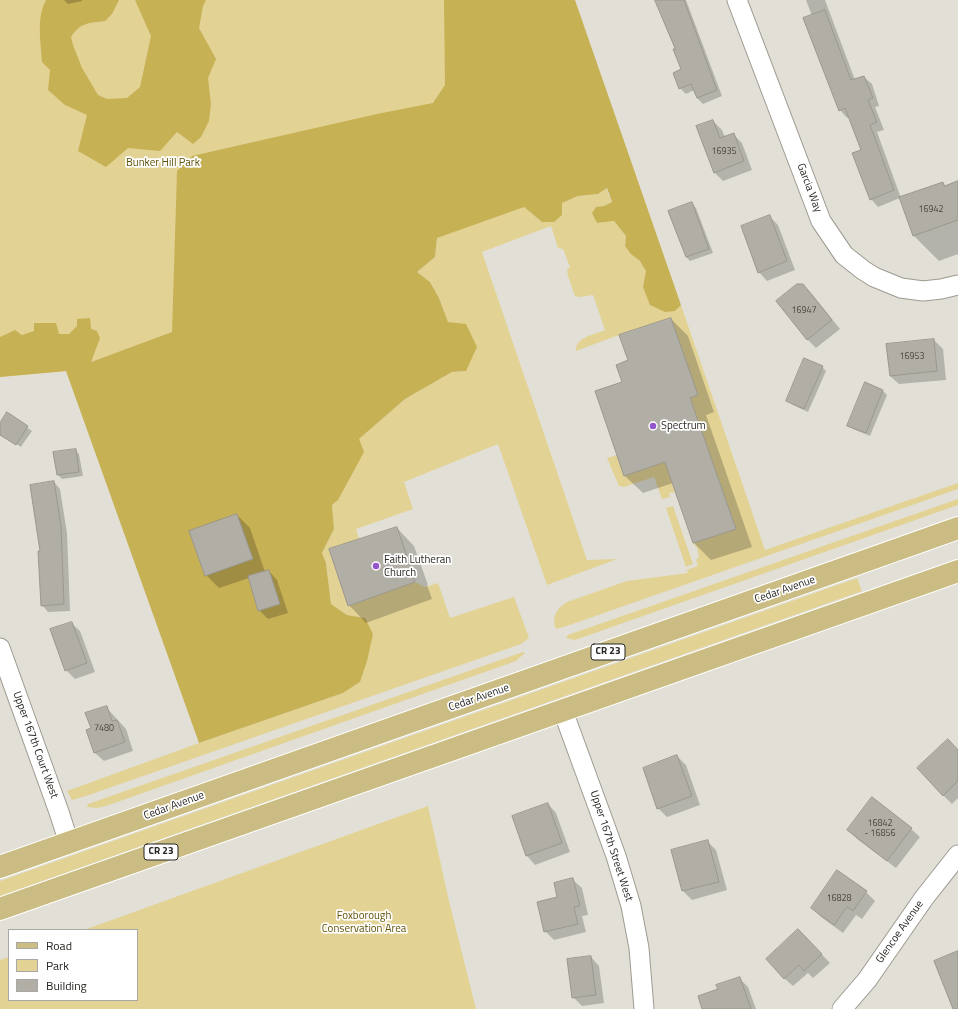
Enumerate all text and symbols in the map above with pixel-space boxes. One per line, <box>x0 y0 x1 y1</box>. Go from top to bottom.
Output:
house number: 16935 <box>711 147 737 157</box>
park label: Bunker Hill Park <box>126 156 200 170</box>
street label: Garcia Way <box>794 162 824 214</box>
house number: 16942 <box>918 205 944 215</box>
house number: 16947 <box>791 306 817 316</box>
house number: 16953 <box>899 352 925 362</box>
place label: Spectrum <box>661 419 706 433</box>
marker: Spectrum <box>648 421 658 431</box>
place label: Faith Lutheran Church <box>384 553 451 579</box>
marker: Faith Lutheran Church <box>371 561 381 571</box>
street label: Cedar Avenue <box>753 573 817 607</box>
road number: CR 23 <box>591 644 625 660</box>
street label: Cedar Avenue <box>447 681 511 715</box>
street label: Upper 167th Court West <box>10 690 60 800</box>
house number: 7480 <box>94 724 114 734</box>
street label: Cedar Avenue <box>142 789 206 823</box>
street label: Upper 167th Street West <box>587 789 635 903</box>
house number: 16842 - 16856 <box>864 819 896 840</box>
road number: CR 23 <box>144 844 178 860</box>
house number: 16828 <box>826 894 852 904</box>
street label: Glencoe Avenue <box>873 898 927 966</box>
park label: Foxborough Conservation Area <box>322 909 406 935</box>
legend <box>8 929 138 1001</box>
text: Road <box>46 936 72 955</box>
text: Park <box>46 956 69 975</box>
text: Building <box>46 976 87 995</box>

